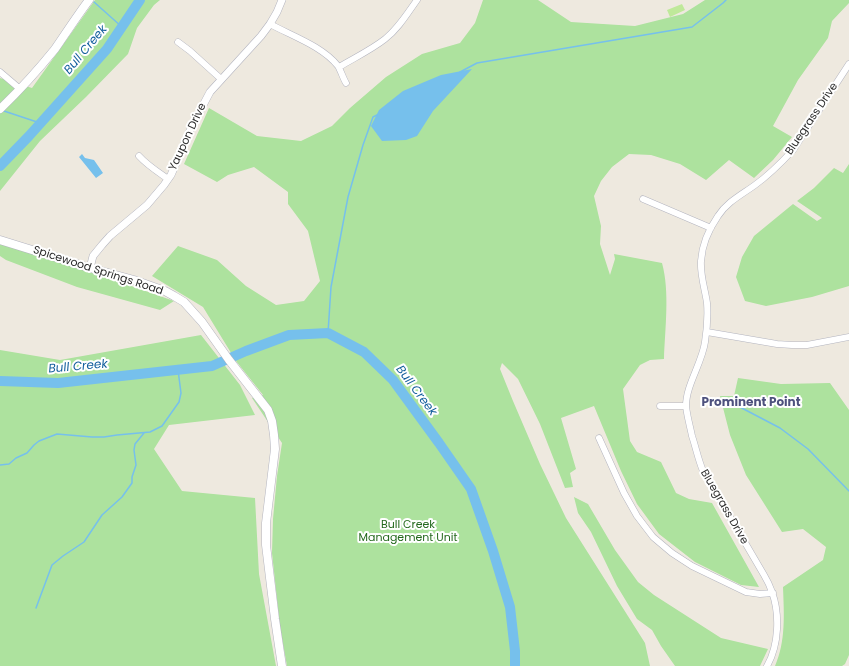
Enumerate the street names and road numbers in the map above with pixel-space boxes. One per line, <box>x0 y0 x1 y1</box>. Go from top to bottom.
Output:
street label: Bluegrass Drive <box>783 80 841 158</box>
street label: Yaupon Drive <box>167 101 209 173</box>
street label: Spicewood Springs Road <box>31 244 165 298</box>
street label: Bluegrass Drive <box>697 467 751 547</box>

